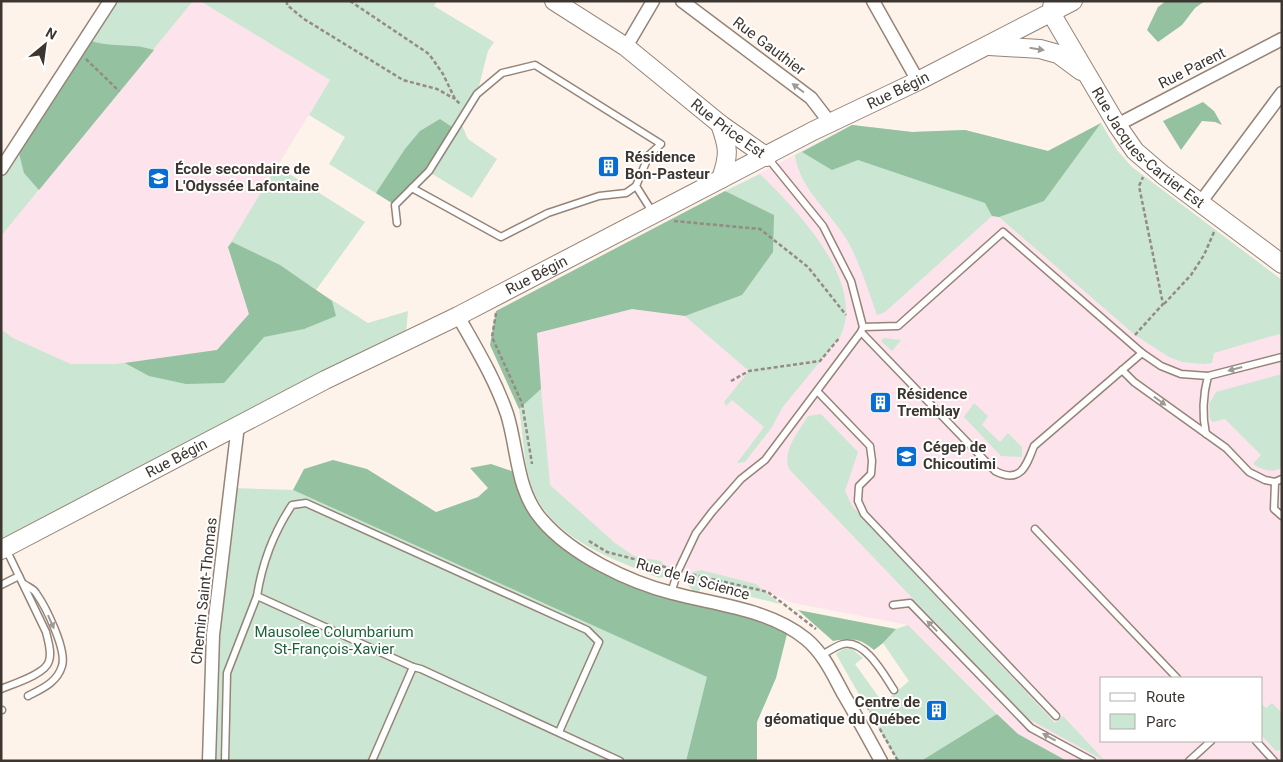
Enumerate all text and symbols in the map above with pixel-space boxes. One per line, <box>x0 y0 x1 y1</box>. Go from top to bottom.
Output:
street label: Rue Gauthier <box>729 13 809 79</box>
north arrow <box>20 20 70 70</box>
text: N <box>43 24 60 43</box>
street label: Rue Parent <box>1155 43 1229 93</box>
one-way arrow <box>1029 46 1045 54</box>
street label: Rue Bégin <box>864 68 932 113</box>
one-way arrow <box>792 83 805 94</box>
street label: Rue Jacques-Cartier Est <box>1088 84 1208 212</box>
street label: Rue Price Est <box>687 95 769 162</box>
place label: Résidence Bon-Pasteur <box>625 148 710 183</box>
building icon: Résidence Bon-Pasteur <box>597 154 621 178</box>
place label: École secondaire de L'Odyssée Lafontaine <box>175 160 319 195</box>
school or university icon: École secondaire de L'Odyssée Lafontaine <box>147 166 171 190</box>
street label: Rue Bégin <box>503 252 570 299</box>
one-way arrow <box>1227 366 1242 374</box>
place label: Résidence Tremblay <box>897 385 967 420</box>
building icon: Résidence Tremblay <box>869 391 893 415</box>
one-way arrow <box>1153 396 1167 406</box>
street label: Rue Bégin <box>143 434 210 482</box>
place label: Cégep de Chicoutimi <box>923 438 996 473</box>
school or university icon: Cégep de Chicoutimi <box>895 444 919 468</box>
street label: Chemin Saint-Thomas <box>187 517 221 665</box>
street label: Rue de la Science <box>634 554 752 604</box>
one-way arrow <box>47 615 55 629</box>
one-way arrow <box>926 620 938 632</box>
park label: Mausolee Columbarium St-François-Xavier <box>254 623 414 658</box>
legend <box>1100 677 1263 742</box>
text: Route <box>1146 688 1185 706</box>
place label: Centre de géomatique du Québec <box>764 693 920 728</box>
building icon: Centre de géomatique du Québec <box>924 699 948 723</box>
text: Parc <box>1146 713 1176 731</box>
one-way arrow <box>1042 733 1056 742</box>

